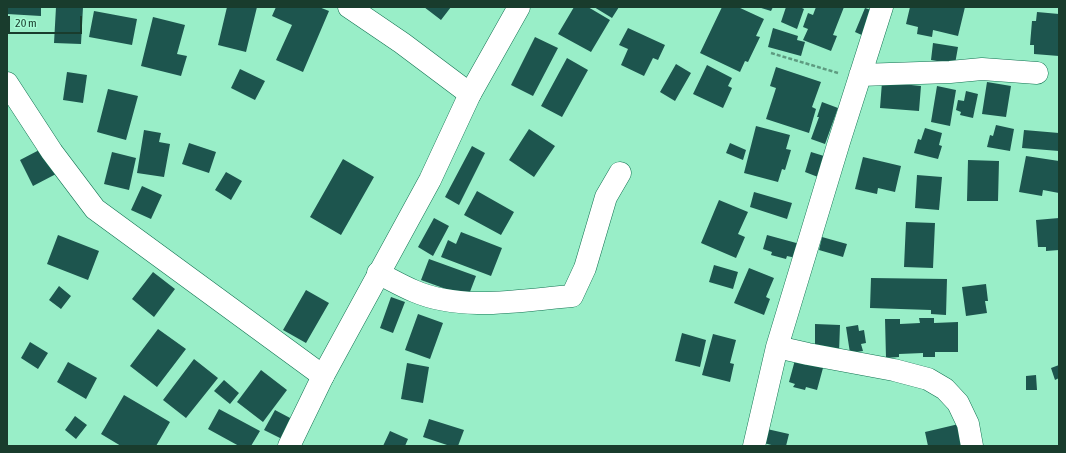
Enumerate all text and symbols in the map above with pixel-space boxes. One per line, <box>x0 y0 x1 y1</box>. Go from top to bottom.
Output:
scale bar <box>10 8 84 34</box>
text: 20 m <box>15 16 37 30</box>

